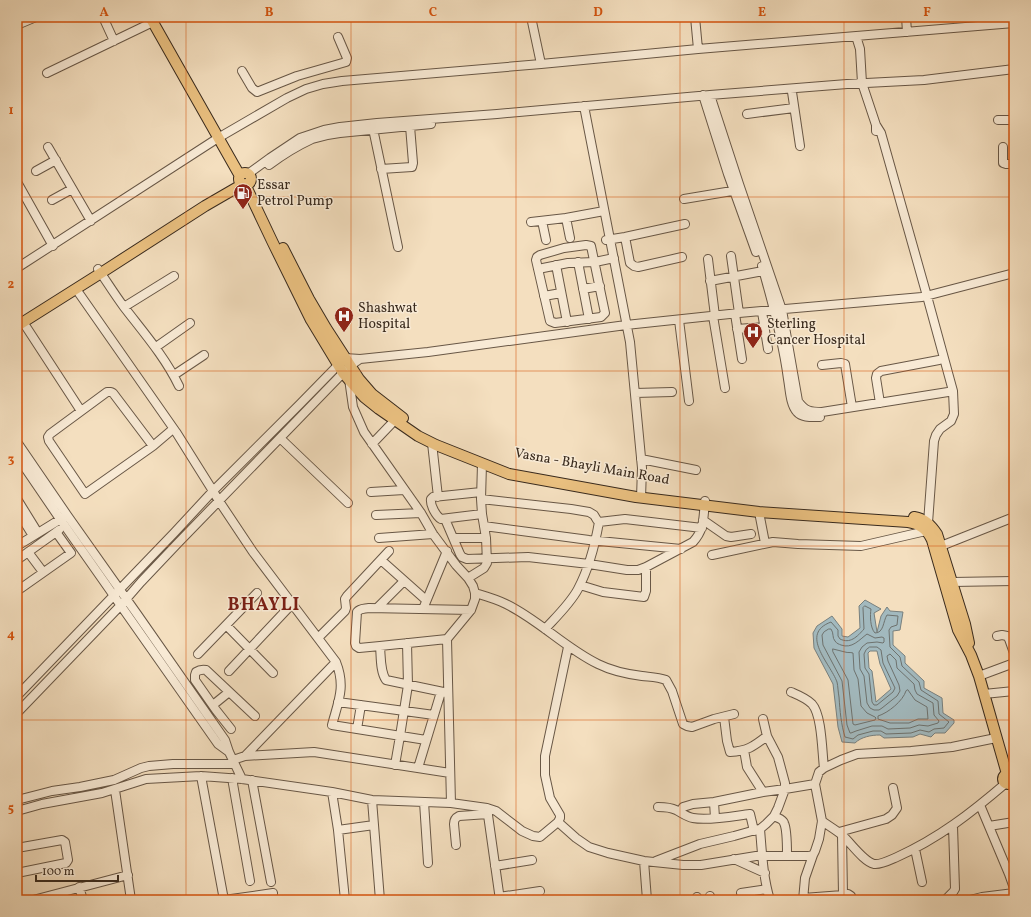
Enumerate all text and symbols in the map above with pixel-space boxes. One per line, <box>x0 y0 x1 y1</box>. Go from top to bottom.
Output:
text: A <box>99 4 109 22</box>
text: B <box>265 4 274 22</box>
text: C <box>429 4 437 22</box>
text: D <box>593 4 603 22</box>
text: E <box>758 4 766 22</box>
text: F <box>923 4 931 22</box>
text: 1 <box>8 102 14 120</box>
place label: Essar Petrol Pump <box>257 176 333 211</box>
fuel station icon: Essar Petrol Pump <box>232 182 254 210</box>
text: 2 <box>8 276 15 294</box>
place label: Shashwat Hospital <box>358 299 417 334</box>
hospital icon: Shashwat Hospital <box>333 305 355 333</box>
place label: Sterling Cancer Hospital <box>767 315 865 350</box>
hospital icon: Sterling Cancer Hospital <box>742 321 764 349</box>
street label: Vasna - Bhayli Main Road <box>513 444 671 490</box>
text: 3 <box>8 451 15 469</box>
district label: BHAYLI <box>228 593 300 618</box>
text: 4 <box>7 626 15 644</box>
text: 5 <box>8 800 14 818</box>
scale bar <box>36 857 118 883</box>
text: 100 m <box>42 864 75 880</box>

